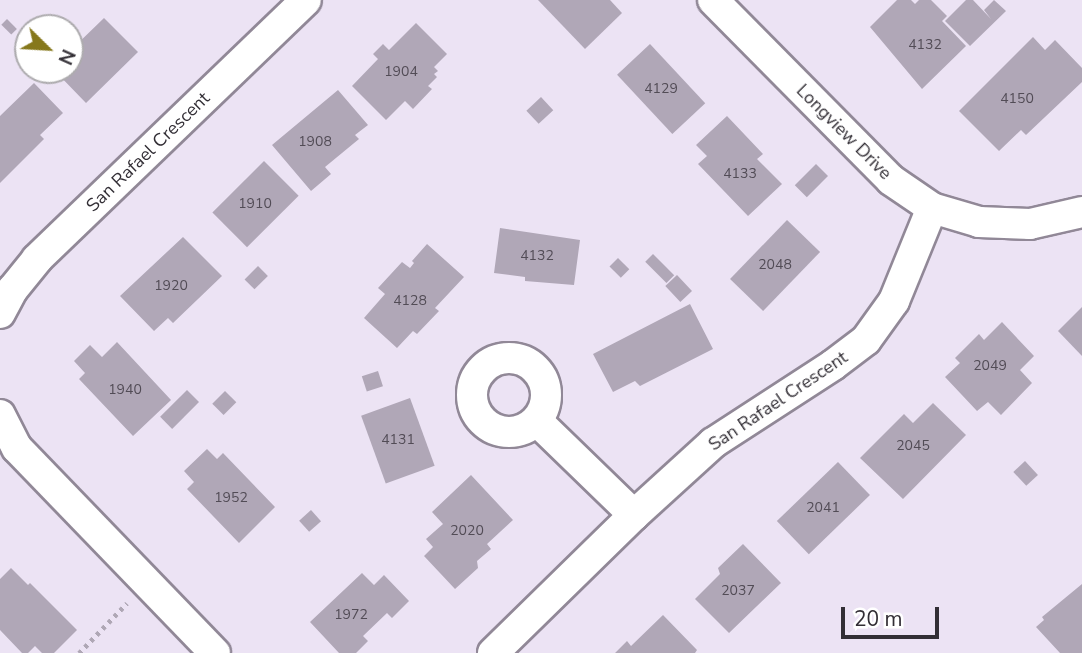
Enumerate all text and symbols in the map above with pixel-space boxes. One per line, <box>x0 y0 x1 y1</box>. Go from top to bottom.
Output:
north arrow <box>14 14 84 84</box>
house number: 4132 <box>908 37 942 53</box>
text: N <box>52 45 81 69</box>
house number: 1904 <box>384 64 418 80</box>
street label: Longview Drive <box>792 80 896 184</box>
house number: 4129 <box>644 81 678 97</box>
street label: San Rafael Crescent <box>82 88 214 216</box>
house number: 4150 <box>1000 91 1034 107</box>
house number: 1908 <box>298 134 332 150</box>
house number: 4133 <box>723 166 757 182</box>
house number: 1910 <box>238 196 272 212</box>
house number: 4132 <box>520 248 554 264</box>
house number: 2048 <box>758 257 792 273</box>
house number: 1920 <box>154 278 188 294</box>
house number: 4128 <box>393 293 427 309</box>
street label: San Rafael Crescent <box>704 346 852 456</box>
house number: 2049 <box>973 358 1007 374</box>
house number: 1940 <box>108 382 142 398</box>
house number: 4131 <box>381 432 415 448</box>
house number: 2045 <box>896 438 930 454</box>
house number: 1952 <box>214 490 248 506</box>
house number: 2041 <box>806 500 840 516</box>
house number: 2020 <box>450 523 484 539</box>
house number: 2037 <box>721 583 755 599</box>
scale bar <box>844 594 942 638</box>
text: 20 m <box>854 605 903 633</box>
house number: 1972 <box>334 607 368 623</box>

